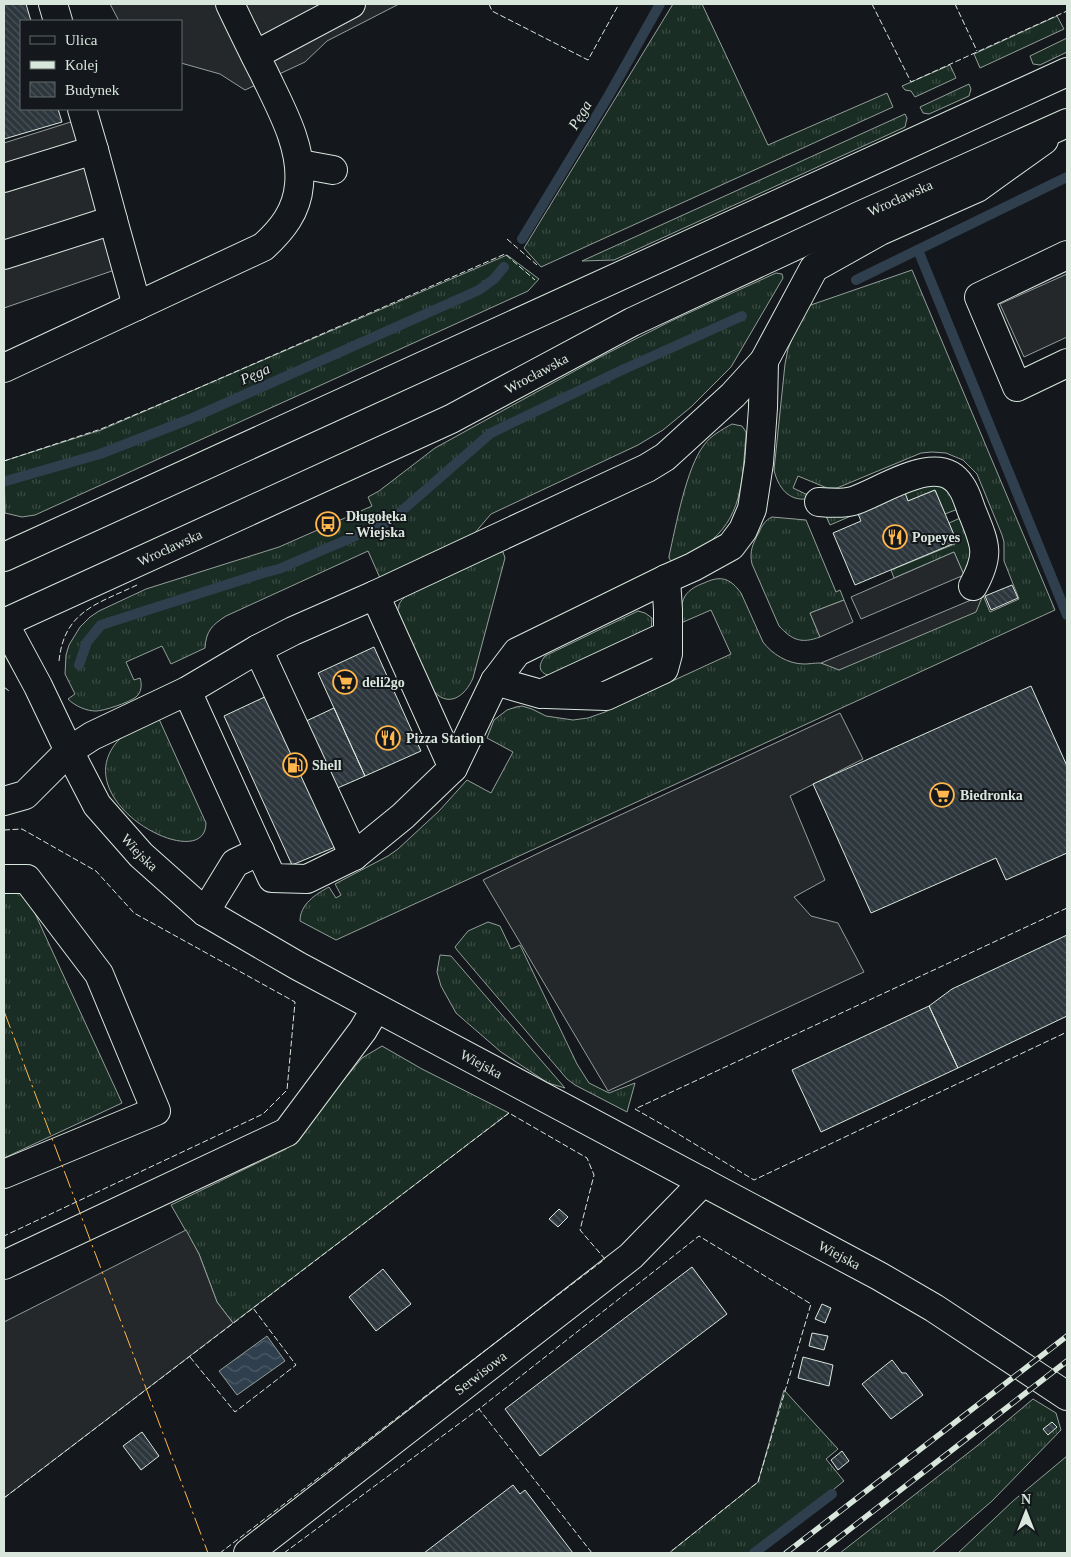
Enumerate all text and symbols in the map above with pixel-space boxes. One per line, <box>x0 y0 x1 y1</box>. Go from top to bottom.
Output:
legend <box>20 20 182 110</box>
text: Ulica <box>65 32 98 48</box>
text: Kolej <box>65 57 98 73</box>
text: Budynek <box>65 82 120 98</box>
water label: Pęga <box>565 98 595 133</box>
street label: Wrocławska <box>865 176 935 219</box>
street label: Wrocławska <box>502 350 571 396</box>
water label: Pęga <box>237 360 272 388</box>
place label: Długołęka – Wiejska <box>345 509 407 540</box>
bus stop icon: Długołęka – Wiejska <box>315 511 341 537</box>
restaurant icon: Popeyes <box>882 524 908 550</box>
street label: Wrocławska <box>135 526 205 569</box>
place label: Popeyes <box>912 530 961 545</box>
supermarket icon: deli2go <box>332 669 358 695</box>
place label: deli2go <box>362 675 405 690</box>
restaurant icon: Pizza Station <box>375 725 401 751</box>
place label: Pizza Station <box>406 731 484 746</box>
fuel station icon: Shell <box>282 752 308 778</box>
place label: Shell <box>312 758 342 773</box>
supermarket icon: Biedronka <box>929 782 955 808</box>
place label: Biedronka <box>960 788 1023 803</box>
street label: Wiejska <box>118 831 161 874</box>
street label: Wiejska <box>458 1046 505 1081</box>
street label: Wiejska <box>816 1238 864 1273</box>
street label: Serwisowa <box>451 1348 510 1398</box>
north arrow <box>1001 1487 1051 1537</box>
text: N <box>1021 1492 1031 1507</box>

